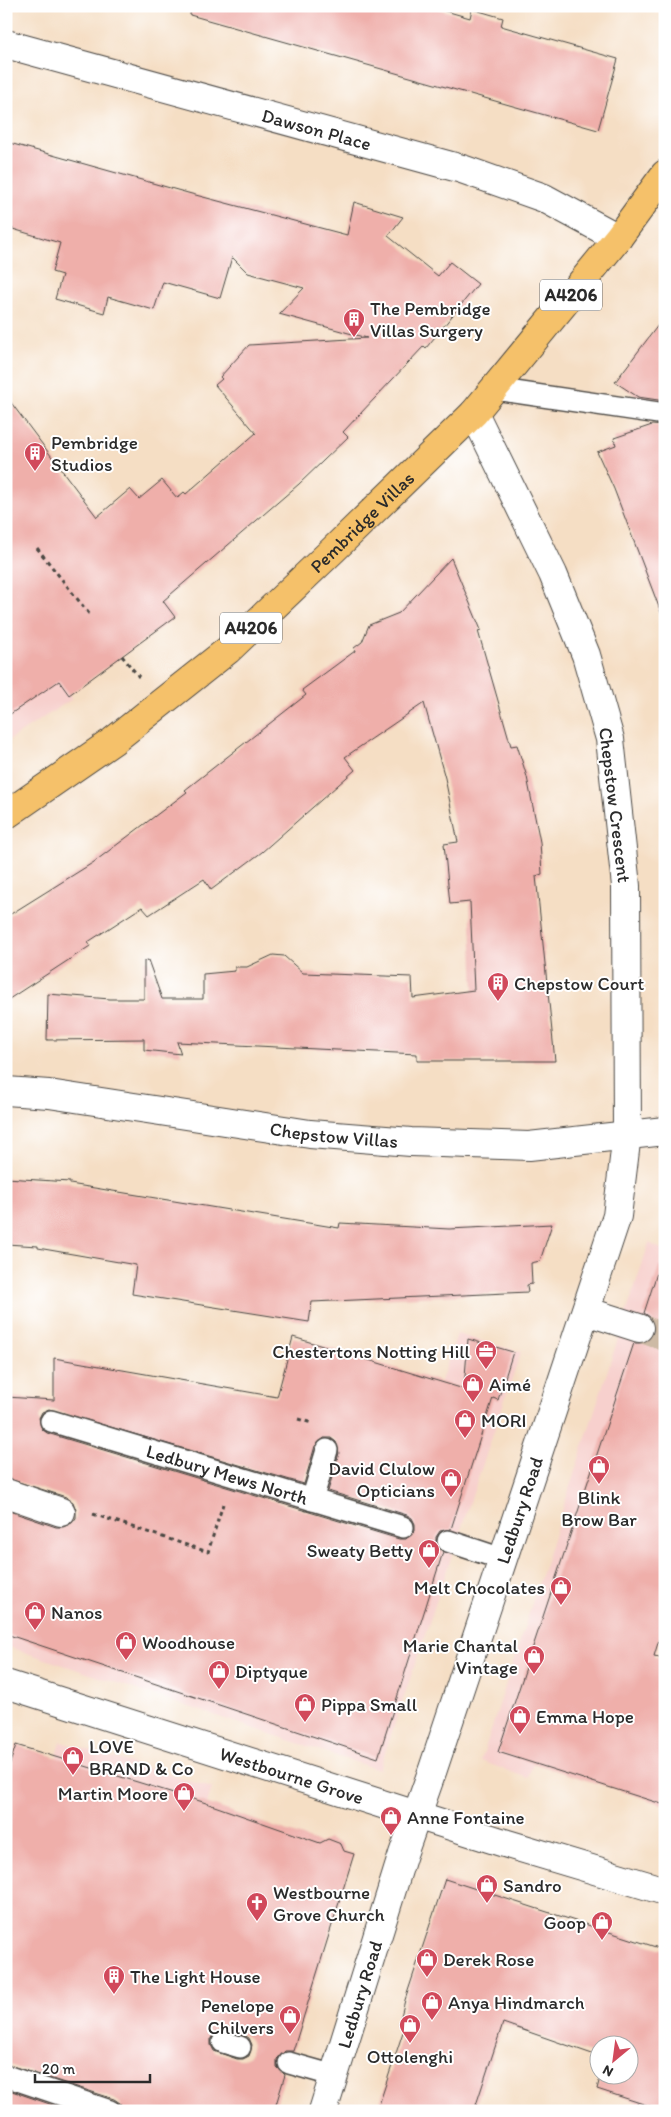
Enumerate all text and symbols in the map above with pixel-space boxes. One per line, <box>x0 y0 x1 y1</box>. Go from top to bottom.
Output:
street label: Dawson Place <box>259 103 374 155</box>
road number: A4206 <box>540 280 602 310</box>
place label: The Pembridge Villas Surgery <box>370 297 491 342</box>
building icon: The Pembridge Villas Surgery <box>342 307 366 338</box>
place label: Pembridge Studios <box>51 431 138 476</box>
building icon: Pembridge Studios <box>23 441 47 472</box>
street label: Pembridge Villas <box>305 466 419 577</box>
road number: A4206 <box>220 612 282 644</box>
street label: Chepstow Crescent <box>594 726 636 884</box>
building icon: Chepstow Court <box>486 971 510 1002</box>
place label: Chepstow Court <box>514 972 645 995</box>
street label: Chepstow Villas <box>268 1116 399 1152</box>
office icon: Chestertons Notting Hill <box>474 1339 498 1370</box>
place label: Chestertons Notting Hill <box>272 1340 471 1363</box>
shop icon: Aimé <box>461 1372 485 1403</box>
place label: Aimé <box>489 1373 531 1396</box>
shop icon: MORI <box>453 1408 477 1439</box>
place label: MORI <box>481 1409 526 1432</box>
street label: Ledbury Mews North <box>144 1439 311 1509</box>
street label: Ledbury Road <box>491 1454 548 1567</box>
shop icon: Blink Brow Bar <box>587 1454 611 1485</box>
place label: David Clulow Opticians <box>328 1457 435 1502</box>
shop icon: David Clulow Opticians <box>439 1467 463 1498</box>
place label: Blink Brow Bar <box>561 1486 637 1531</box>
shop icon: Sweaty Betty <box>417 1538 441 1569</box>
place label: Sweaty Betty <box>307 1539 413 1562</box>
shop icon: Melt Chocolates <box>549 1575 573 1606</box>
place label: Melt Chocolates <box>414 1576 545 1599</box>
shop icon: Nanos <box>23 1600 47 1631</box>
place label: Nanos <box>51 1601 103 1624</box>
shop icon: Woodhouse <box>114 1630 138 1661</box>
place label: Woodhouse <box>142 1631 235 1654</box>
place label: Marie Chantal Vintage <box>403 1634 519 1679</box>
shop icon: Marie Chantal Vintage <box>522 1644 546 1675</box>
shop icon: Diptyque <box>207 1659 231 1690</box>
place label: Diptyque <box>235 1660 308 1683</box>
shop icon: Pippa Small <box>293 1692 317 1723</box>
place label: Pippa Small <box>321 1693 418 1716</box>
shop icon: Emma Hope <box>508 1704 532 1735</box>
place label: Emma Hope <box>536 1705 634 1728</box>
place label: LOVE BRAND & Co <box>89 1735 193 1780</box>
street label: Westbourne Grove <box>217 1741 367 1809</box>
shop icon: LOVE BRAND & Co <box>61 1745 85 1776</box>
shop icon: Martin Moore <box>172 1781 196 1812</box>
place label: Martin Moore <box>58 1782 168 1805</box>
shop icon: Anne Fontaine <box>379 1805 403 1836</box>
place label: Anne Fontaine <box>407 1806 525 1829</box>
shop icon: Sandro <box>475 1873 499 1904</box>
place label: Sandro <box>503 1874 562 1897</box>
place label: Westbourne Grove Church <box>273 1881 385 1926</box>
church icon: Westbourne Grove Church <box>245 1891 269 1922</box>
shop icon: Goop <box>590 1910 614 1941</box>
place label: Goop <box>543 1911 586 1934</box>
street label: Ledbury Road <box>332 1938 387 2051</box>
shop icon: Derek Rose <box>415 1947 439 1978</box>
place label: Derek Rose <box>443 1948 534 1971</box>
building icon: The Light House <box>102 1964 126 1995</box>
place label: The Light House <box>130 1965 261 1988</box>
shop icon: Anya Hindmarch <box>420 1990 444 2021</box>
place label: Anya Hindmarch <box>448 1991 585 2014</box>
place label: Penelope Chilvers <box>201 1994 274 2039</box>
shop icon: Penelope Chilvers <box>278 2004 302 2035</box>
shop icon: Ottolenghi <box>398 2013 422 2044</box>
north arrow <box>588 2034 638 2084</box>
place label: Ottolenghi <box>367 2045 453 2068</box>
scale bar <box>35 2052 150 2084</box>
text: 20 m <box>42 2060 76 2078</box>
text: N <box>600 2061 616 2081</box>

